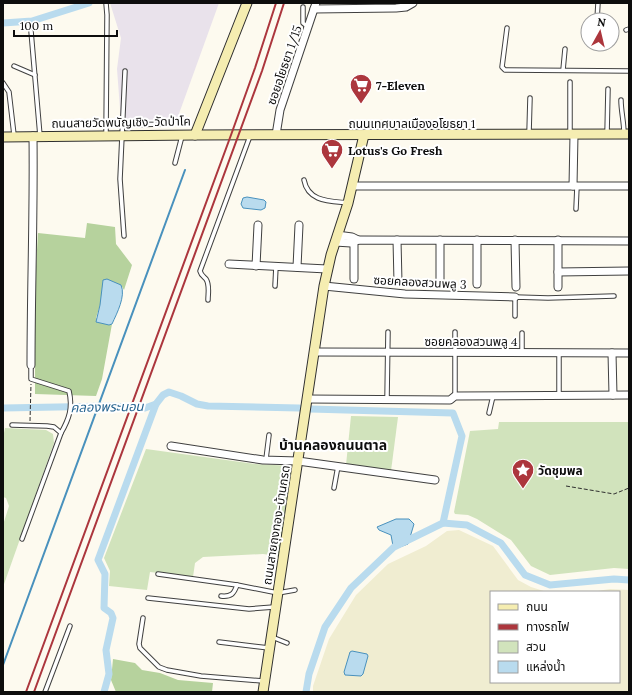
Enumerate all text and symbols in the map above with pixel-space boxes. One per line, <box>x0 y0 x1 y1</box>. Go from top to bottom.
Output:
scale bar <box>14 12 117 38</box>
north arrow <box>580 12 620 52</box>
text: N <box>596 15 607 30</box>
text: 100 m <box>20 18 53 33</box>
street label: ซอยอโยธยา 1/15 <box>263 23 306 107</box>
supermarket icon: 7-Eleven <box>348 72 374 105</box>
place label: 7-Eleven <box>376 78 425 93</box>
street label: ถนนสายวัดพนัญเชิง-วัดป่าโค <box>51 113 191 131</box>
street label: ถนนเทศบาลเมืองอโยธยา 1 <box>349 116 475 131</box>
supermarket icon: Lotus's Go Fresh <box>319 137 345 170</box>
place label: Lotus's Go Fresh <box>348 143 443 158</box>
street label: ซอยคลองสวนพลู 3 <box>373 272 467 292</box>
street label: ซอยคลองสวนพลู 4 <box>424 334 518 349</box>
water label: คลองพระนอน <box>70 398 145 416</box>
district label: บ้านคลองถนนตาล <box>279 436 387 454</box>
place icon: วัดชุมพล <box>510 457 536 490</box>
place label: วัดชุมพล <box>538 463 583 478</box>
street label: ถนนสายถุงทอง-บ้านกรด <box>259 464 293 586</box>
legend <box>490 591 620 683</box>
text: ถนน <box>526 599 548 614</box>
text: ทางรถไฟ <box>526 619 569 634</box>
text: สวน <box>526 639 546 654</box>
text: แหล่งน้ำ <box>526 658 565 674</box>

